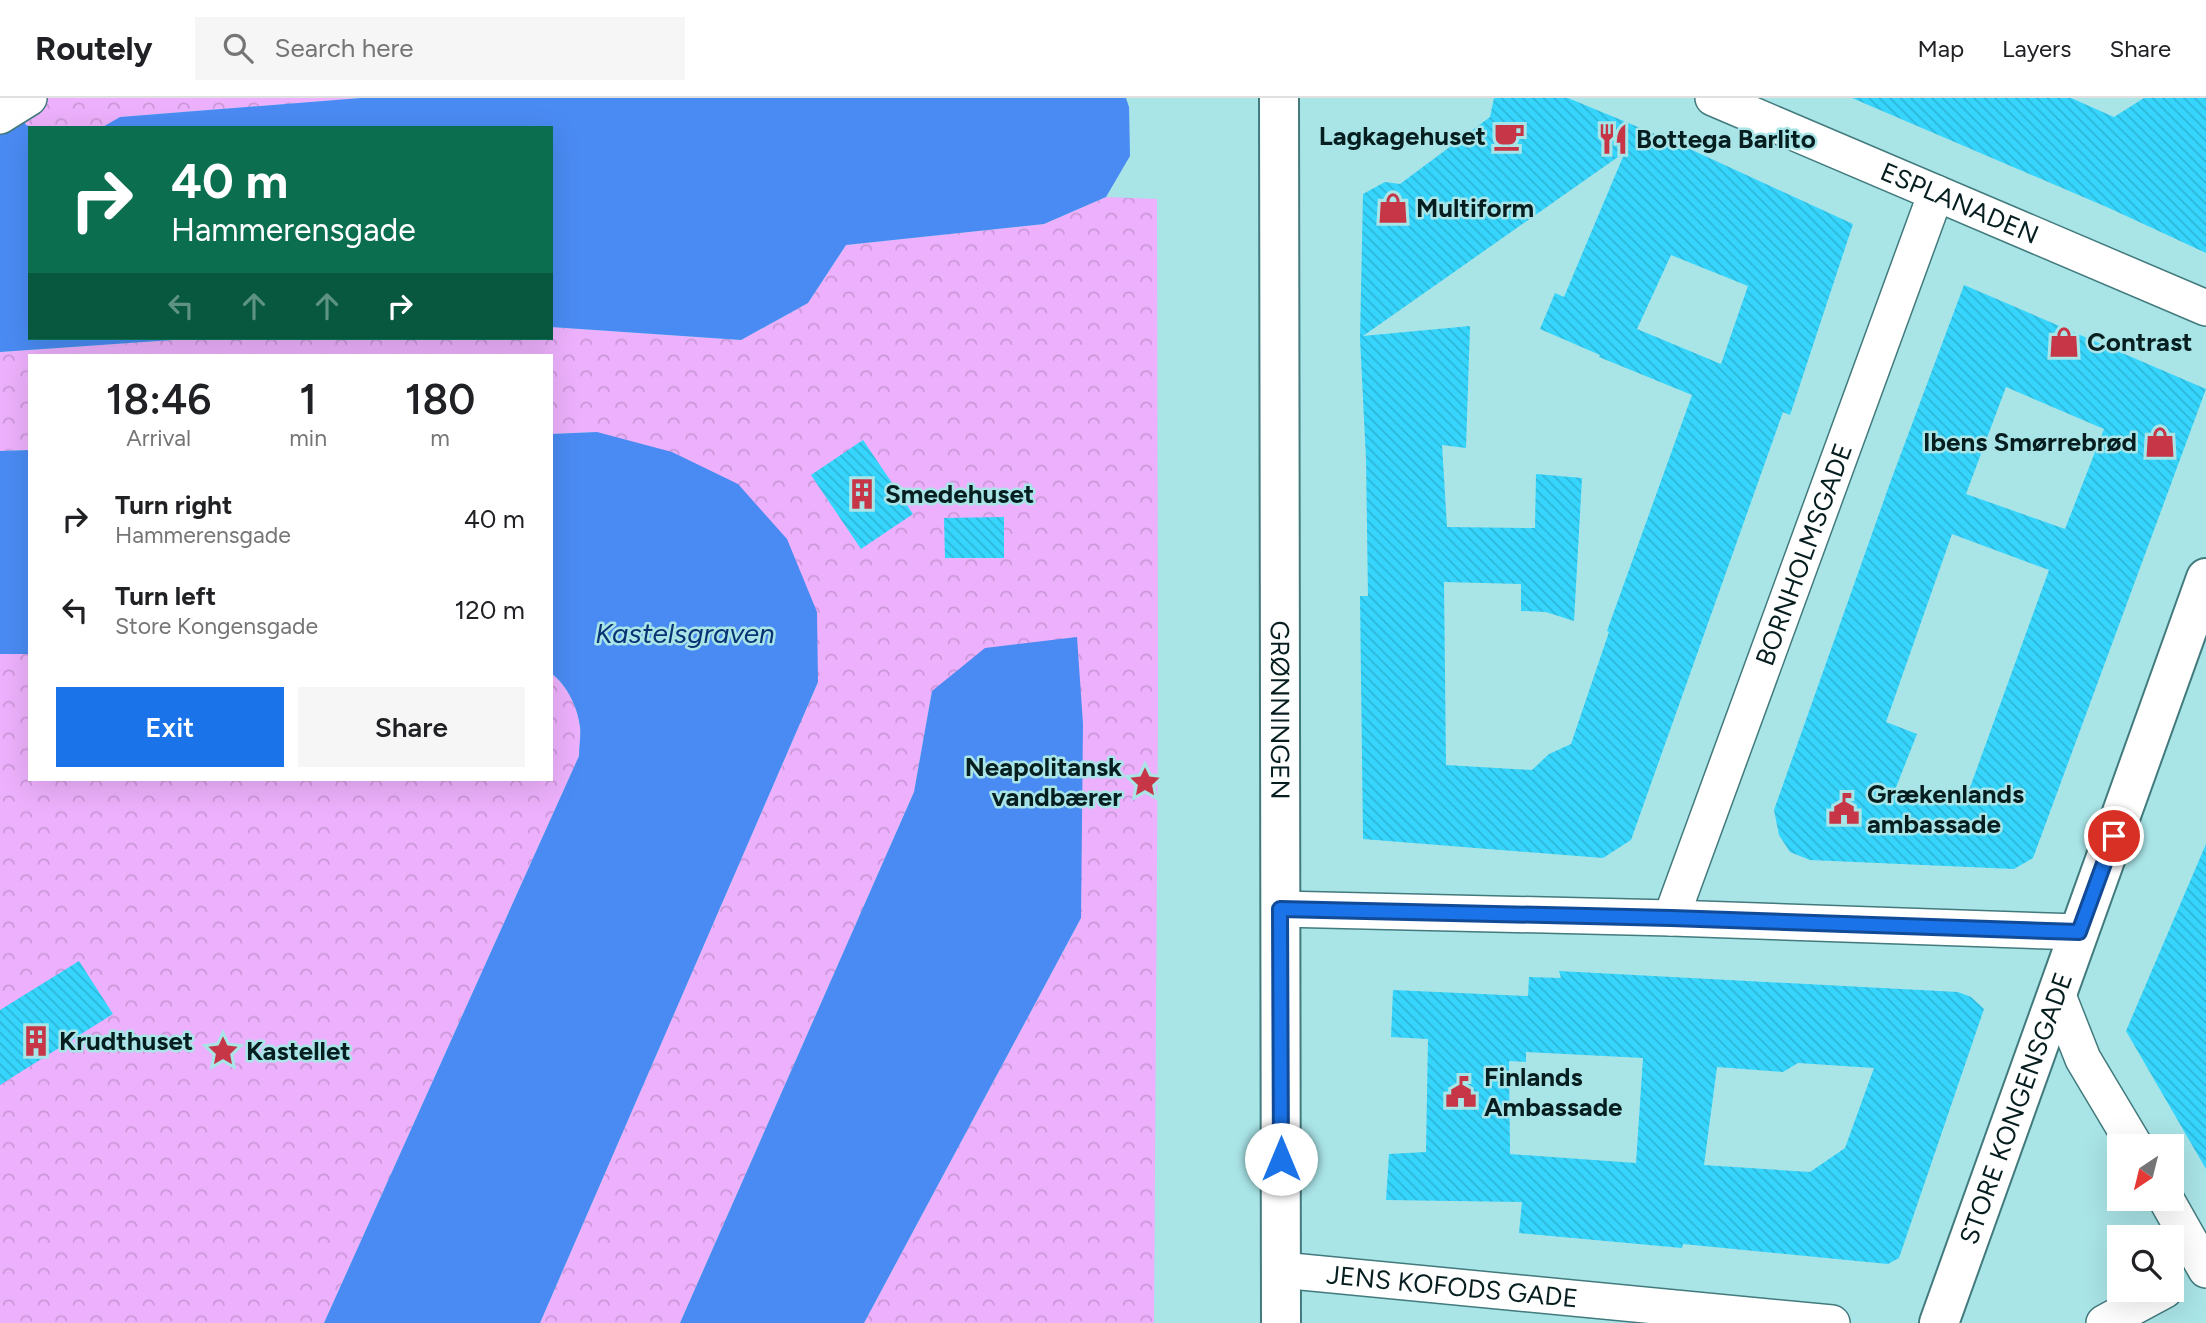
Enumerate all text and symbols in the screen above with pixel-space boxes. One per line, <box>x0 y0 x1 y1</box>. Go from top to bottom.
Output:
search box <box>195 17 685 80</box>
text: Routely <box>35 29 153 68</box>
icon: search <box>219 29 257 67</box>
text: Search here <box>275 32 414 64</box>
text: Map <box>1917 34 1964 63</box>
text: Layers <box>2002 34 2071 63</box>
text: Share <box>2109 34 2171 63</box>
cafe icon: Lagkagehuset <box>1492 119 1526 153</box>
place label: Lagkagehuset <box>1319 120 1486 152</box>
restaurant icon: Bottega Barlito <box>1596 122 1630 156</box>
place label: Bottega Barlito <box>1636 123 1816 155</box>
text: 40 m <box>171 151 288 210</box>
icon: right <box>56 154 147 245</box>
street label: ESPLANADEN <box>1876 155 2043 251</box>
shop icon: Multiform <box>1376 191 1410 225</box>
place label: Multiform <box>1416 192 1534 224</box>
text: Hammerensgade <box>171 211 416 249</box>
icon: left <box>162 287 200 325</box>
icon: ahead <box>235 287 273 325</box>
icon: ahead <box>308 287 346 325</box>
icon: right <box>381 287 419 325</box>
shop icon: Contrast <box>2047 325 2081 359</box>
place label: Contrast <box>2087 326 2192 358</box>
text: 18:46 <box>106 374 211 425</box>
text: 1 <box>299 374 317 425</box>
text: 180 <box>405 374 475 425</box>
text: Arrival <box>126 424 191 452</box>
text: min <box>289 424 327 452</box>
text: m <box>430 424 450 452</box>
shop icon: Ibens Smørrebrød <box>2143 425 2177 459</box>
place label: Ibens Smørrebrød <box>1923 426 2137 458</box>
street label: BORNHOLMSGADE <box>1749 439 1859 670</box>
building icon: Smedehuset <box>845 477 879 511</box>
place label: Smedehuset <box>885 478 1034 510</box>
text: Turn right <box>115 489 232 521</box>
icon: right <box>56 500 94 538</box>
text: 40 m <box>464 503 525 535</box>
text: Hammerensgade <box>115 521 291 549</box>
text: Turn left <box>115 580 216 612</box>
icon: left <box>56 591 94 629</box>
text: 120 m <box>455 594 525 626</box>
text: Store Kongensgade <box>115 612 318 640</box>
water label: Kastelsgraven <box>595 616 775 650</box>
street label: GRØNNINGEN <box>1264 620 1296 800</box>
button: Exit <box>56 687 284 767</box>
button: Share <box>298 687 525 767</box>
place label: Neapolitansk vandbærer <box>965 751 1122 813</box>
place icon: Neapolitansk vandbærer <box>1128 765 1162 799</box>
place label: Grækenlands ambassade <box>1867 778 2024 840</box>
public building icon: Grækenlands ambassade <box>1827 792 1861 826</box>
pin <box>2084 806 2144 866</box>
icon: arrive <box>2095 817 2133 855</box>
street label: STORE KONGENSGADE <box>1953 968 2079 1249</box>
building icon: Krudthuset <box>19 1024 53 1058</box>
place label: Krudthuset <box>59 1025 193 1057</box>
place icon: Kastellet <box>206 1034 240 1068</box>
place label: Kastellet <box>246 1035 351 1067</box>
place label: Finlands Ambassade <box>1484 1061 1623 1123</box>
public building icon: Finlands Ambassade <box>1444 1075 1478 1109</box>
position arrow <box>1244 1122 1318 1196</box>
north arrow <box>2107 1134 2184 1211</box>
map controls <box>2107 1134 2184 1302</box>
button: search <box>2107 1225 2184 1302</box>
street label: JENS KOFODS GADE <box>1325 1258 1579 1314</box>

